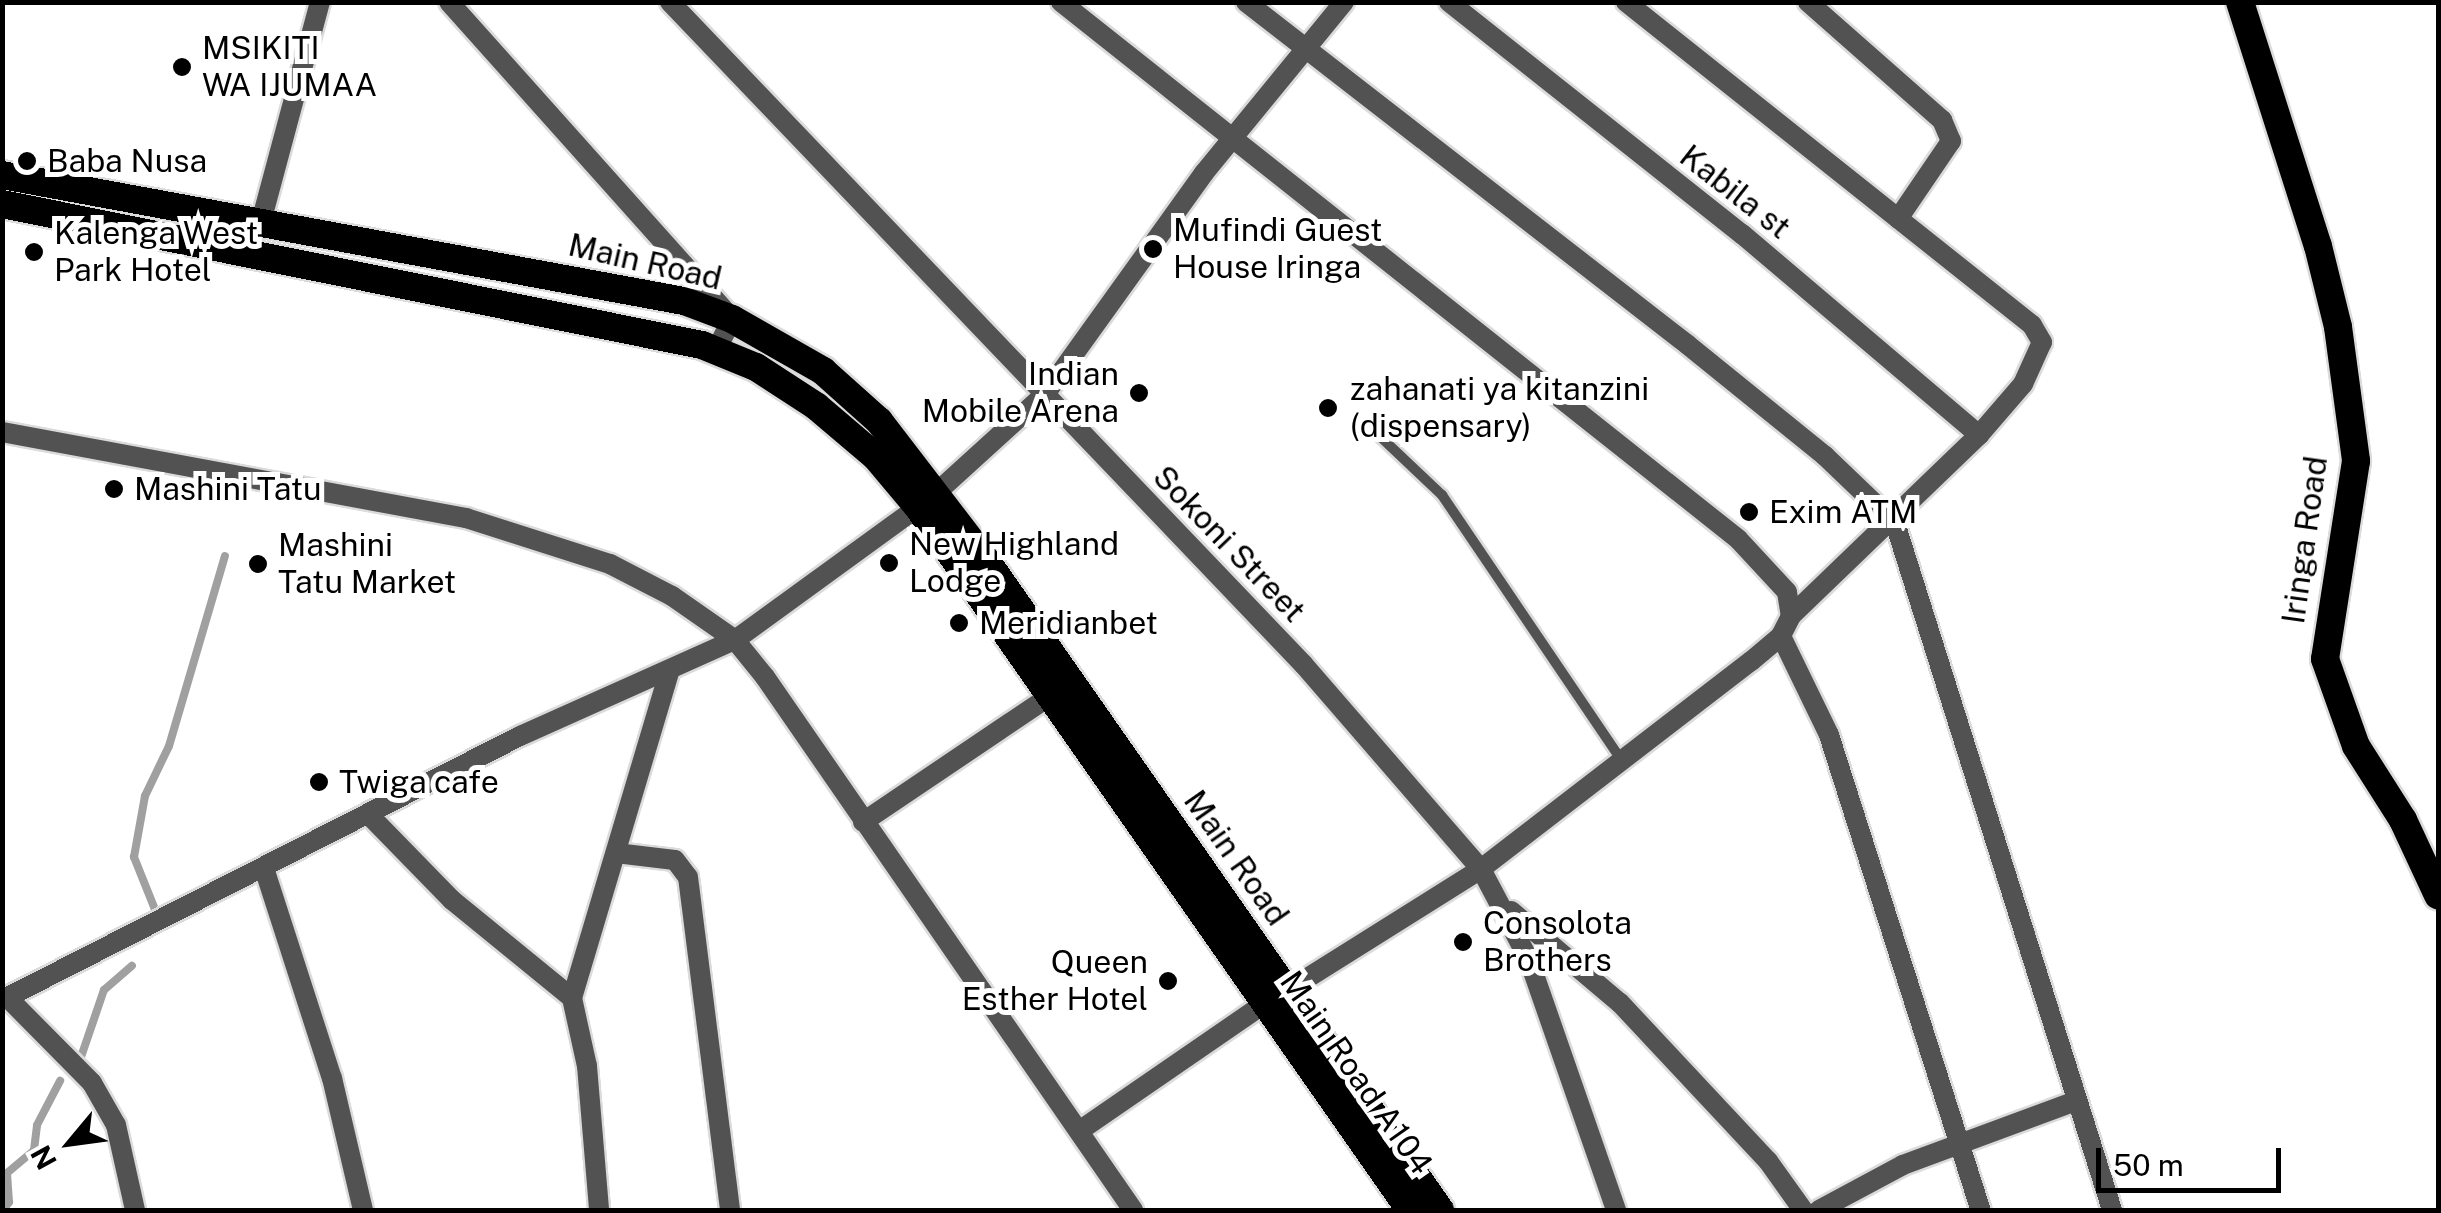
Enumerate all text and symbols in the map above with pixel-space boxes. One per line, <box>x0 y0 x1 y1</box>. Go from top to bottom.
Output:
place label: MSIKITI WA IJUMAA <box>202 30 377 105</box>
marker: MSIKITI WA IJUMAA <box>171 56 193 78</box>
street label: Kabila st <box>1672 137 1798 247</box>
place label: Baba Nusa <box>47 142 207 180</box>
marker: Baba Nusa <box>16 150 38 172</box>
place label: Mufindi Guest House Iringa <box>1173 212 1383 287</box>
place label: Kalenga West Park Hotel <box>54 215 259 290</box>
street label: Main Road <box>565 226 725 298</box>
marker: Mufindi Guest House Iringa <box>1142 238 1164 260</box>
marker: Kalenga West Park Hotel <box>23 241 45 263</box>
place label: Indian Mobile Arena <box>922 356 1119 431</box>
place label: zahanati ya kitanzini (dispensary) <box>1350 371 1649 446</box>
marker: Indian Mobile Arena <box>1128 382 1150 404</box>
marker: zahanati ya kitanzini (dispensary) <box>1315 395 1341 421</box>
street label: Iringa Road <box>2274 454 2336 626</box>
street label: Sokoni Street <box>1145 458 1313 630</box>
place label: Mashini Tatu <box>134 470 322 508</box>
marker: Mashini Tatu <box>103 478 125 500</box>
place label: Exim ATM <box>1769 493 1917 531</box>
marker: Exim ATM <box>1738 501 1760 523</box>
place label: New Highland Lodge <box>909 526 1119 601</box>
place label: Mashini Tatu Market <box>278 527 456 602</box>
marker: New Highland Lodge <box>878 552 900 574</box>
marker: Mashini Tatu Market <box>247 553 269 575</box>
place label: Meridianbet <box>979 604 1158 642</box>
marker: Meridianbet <box>948 612 970 634</box>
place label: Twiga cafe <box>339 763 499 801</box>
marker: Twiga cafe <box>308 771 330 793</box>
street label: Main Road <box>1176 783 1296 933</box>
place label: Consolota Brothers <box>1483 905 1632 980</box>
marker: Consolota Brothers <box>1452 931 1474 953</box>
place label: Queen Esther Hotel <box>962 944 1148 1019</box>
street label: Main Road A104 <box>1272 964 1440 1182</box>
marker: Queen Esther Hotel <box>1157 970 1179 992</box>
north arrow <box>20 1093 120 1193</box>
scale bar <box>2101 1128 2286 1190</box>
text: N <box>24 1140 63 1175</box>
text: 50 m <box>2113 1147 2184 1183</box>

